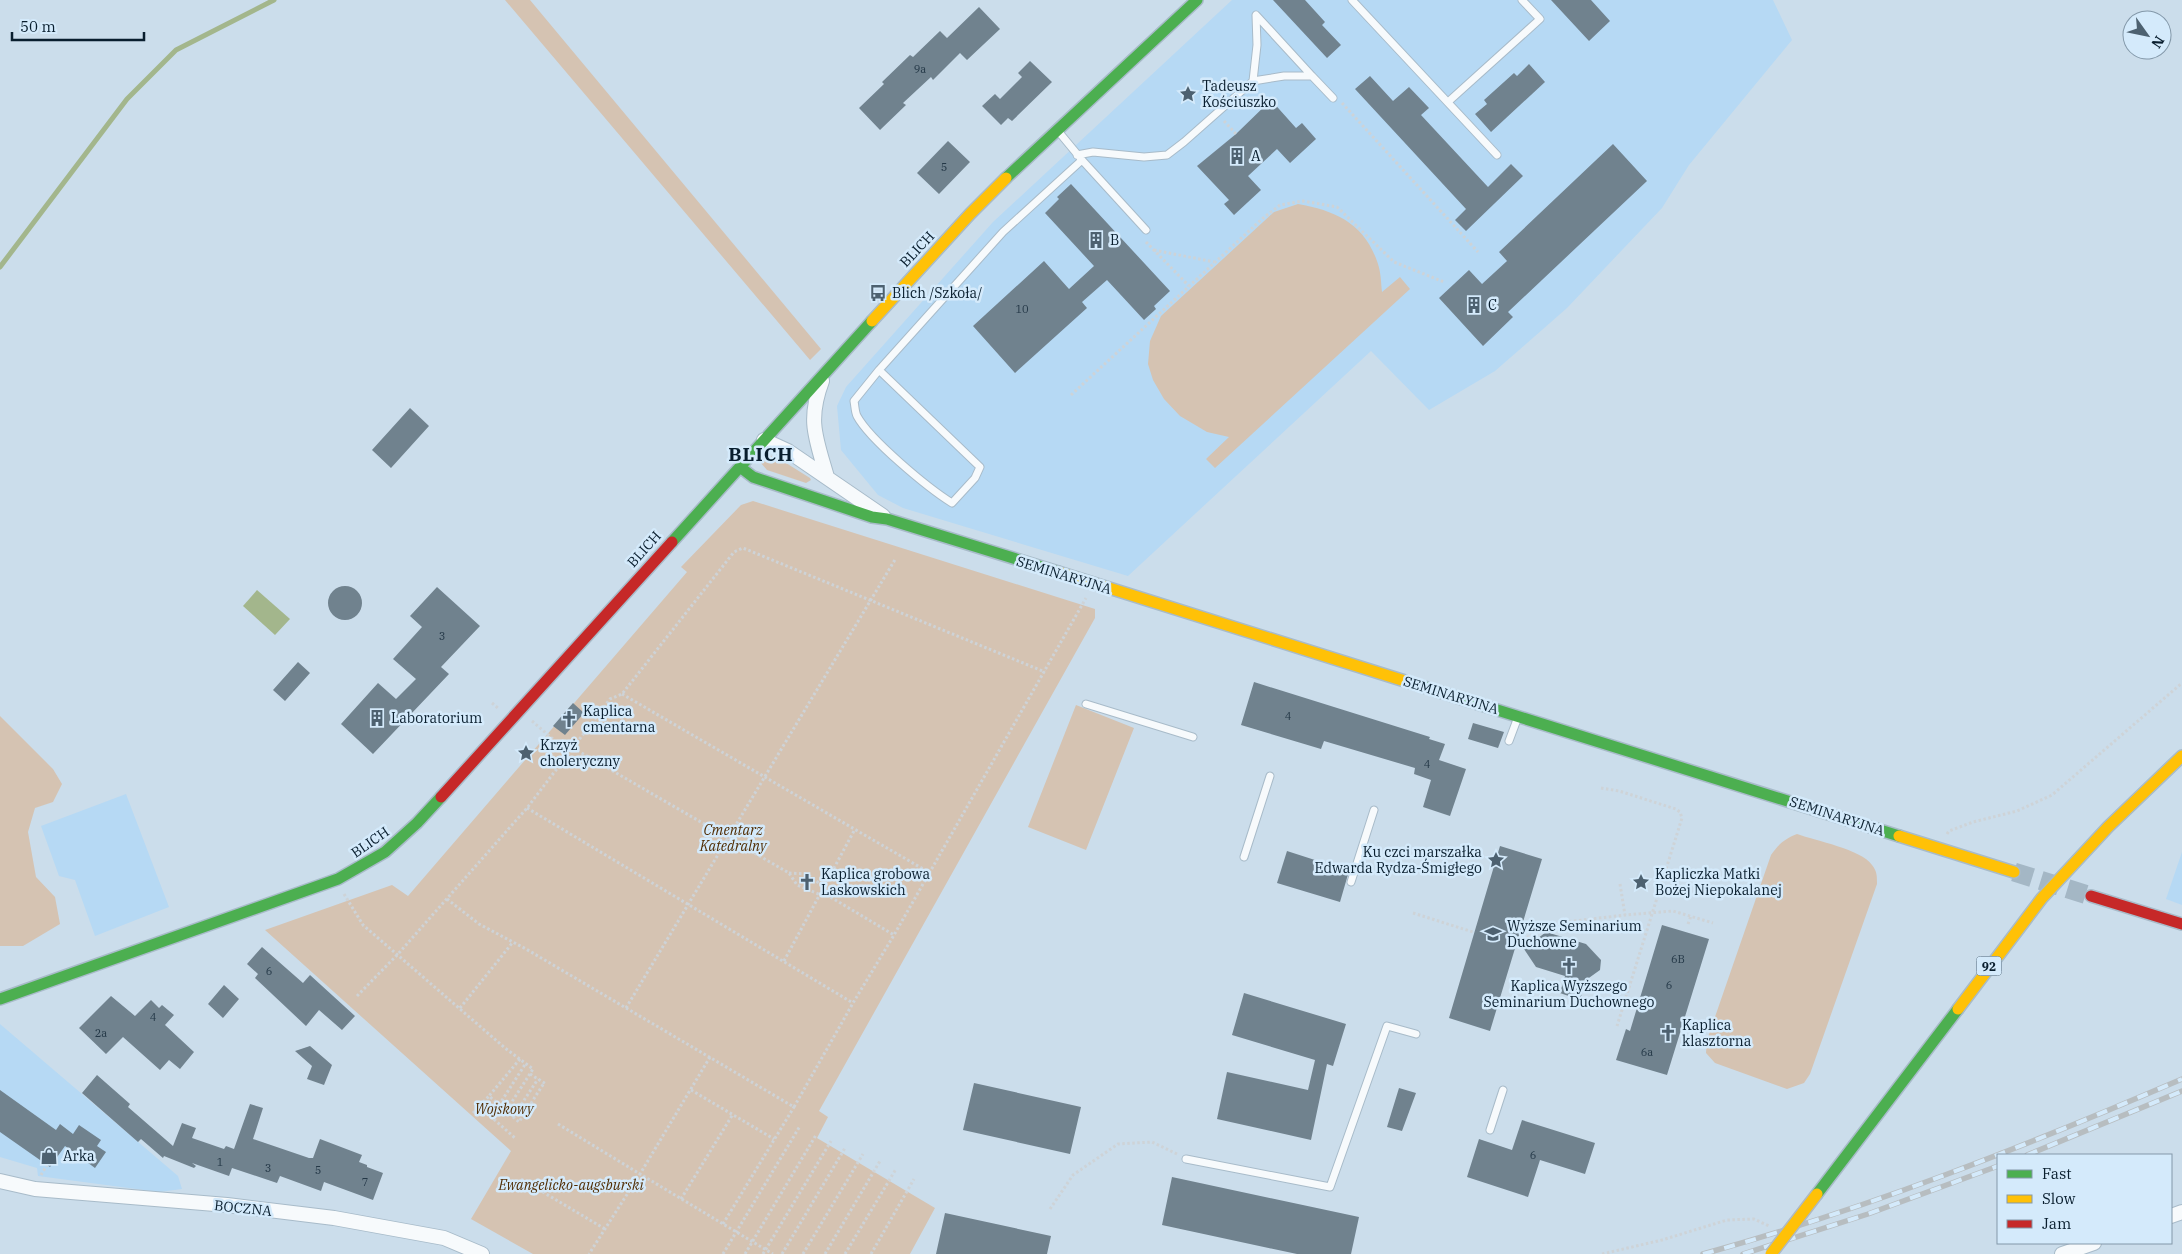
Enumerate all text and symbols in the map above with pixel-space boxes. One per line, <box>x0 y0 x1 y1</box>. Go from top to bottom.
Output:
scale bar <box>12 10 145 42</box>
north arrow <box>2122 10 2172 60</box>
text: 50 m <box>20 17 56 36</box>
text: N <box>2147 33 2168 52</box>
house number: 9a <box>914 62 926 76</box>
place label: Tadeusz Kościuszko <box>1202 77 1276 111</box>
place icon: Tadeusz Kościuszko <box>1178 84 1198 104</box>
building icon: A <box>1227 146 1247 166</box>
place label: A <box>1251 147 1261 165</box>
house number: 5 <box>941 160 947 174</box>
street label: BLICH <box>896 227 938 271</box>
building icon: B <box>1086 230 1106 250</box>
place label: B <box>1110 231 1119 249</box>
bus stop icon: Blich /Szkoła/ <box>868 283 888 303</box>
place label: Blich /Szkoła/ <box>892 284 982 302</box>
building icon: C <box>1464 295 1484 315</box>
place label: C <box>1488 296 1497 314</box>
house number: 10 <box>1015 302 1029 316</box>
district label: BLICH <box>728 442 794 466</box>
street label: BLICH <box>623 527 665 571</box>
street label: SEMINARYJNA <box>1014 552 1114 598</box>
house number: 3 <box>439 629 445 643</box>
street label: SEMINARYJNA <box>1401 672 1501 718</box>
place label: Kaplica cmentarna <box>583 702 656 736</box>
building icon: Laboratorium <box>367 708 387 728</box>
place label: Laboratorium <box>391 709 482 727</box>
church icon: Kaplica cmentarna <box>559 709 579 729</box>
house number: 4 <box>1285 709 1292 723</box>
place label: Krzyż choleryczny <box>540 736 621 770</box>
place icon: Krzyż choleryczny <box>516 743 536 763</box>
house number: 4 <box>1424 757 1431 771</box>
street label: SEMINARYJNA <box>1787 792 1887 840</box>
park label: Cmentarz Katedralny <box>699 821 768 855</box>
street label: BLICH <box>347 822 393 862</box>
place label: Ku czci marszałka Edwarda Rydza-Śmigłego <box>1315 843 1482 877</box>
place icon: Ku czci marszałka Edwarda Rydza-Śmigłego <box>1486 850 1506 870</box>
place label: Kaplica grobowa Laskowskich <box>821 865 930 899</box>
place label: Kapliczka Matki Bożej Niepokalanej <box>1655 865 1782 899</box>
church icon: Kaplica grobowa Laskowskich <box>797 872 817 892</box>
place icon: Kapliczka Matki Bożej Niepokalanej <box>1631 872 1651 892</box>
place label: Wyższe Seminarium Duchowne <box>1507 917 1642 951</box>
school or university icon: Wyższe Seminarium Duchowne <box>1483 924 1503 944</box>
house number: 6B <box>1671 952 1685 966</box>
church icon: Kaplica Wyższego Seminarium Duchownego <box>1559 956 1579 976</box>
road number: 92 <box>1976 956 2002 976</box>
house number: 6 <box>266 964 272 978</box>
place label: Kaplica Wyższego Seminarium Duchownego <box>1483 977 1655 1011</box>
house number: 6 <box>1666 978 1672 992</box>
house number: 4 <box>150 1010 157 1024</box>
place label: Kaplica klasztorna <box>1682 1016 1752 1050</box>
church icon: Kaplica klasztorna <box>1658 1023 1678 1043</box>
house number: 2a <box>95 1026 107 1040</box>
house number: 6a <box>1641 1045 1653 1059</box>
park label: Wojskowy <box>475 1100 535 1118</box>
shop icon: Arka <box>39 1146 59 1166</box>
place label: Arka <box>63 1147 95 1165</box>
house number: 6 <box>1530 1148 1536 1162</box>
legend <box>1997 1154 2172 1244</box>
house number: 1 <box>217 1155 223 1169</box>
house number: 3 <box>265 1161 271 1175</box>
house number: 5 <box>315 1163 321 1177</box>
text: Fast <box>2042 1164 2072 1183</box>
house number: 7 <box>362 1175 368 1189</box>
park label: Ewangelicko-augsburski <box>497 1176 644 1194</box>
text: Slow <box>2042 1189 2076 1208</box>
street label: BOCZNA <box>213 1196 273 1220</box>
text: Jam <box>2042 1214 2071 1233</box>

